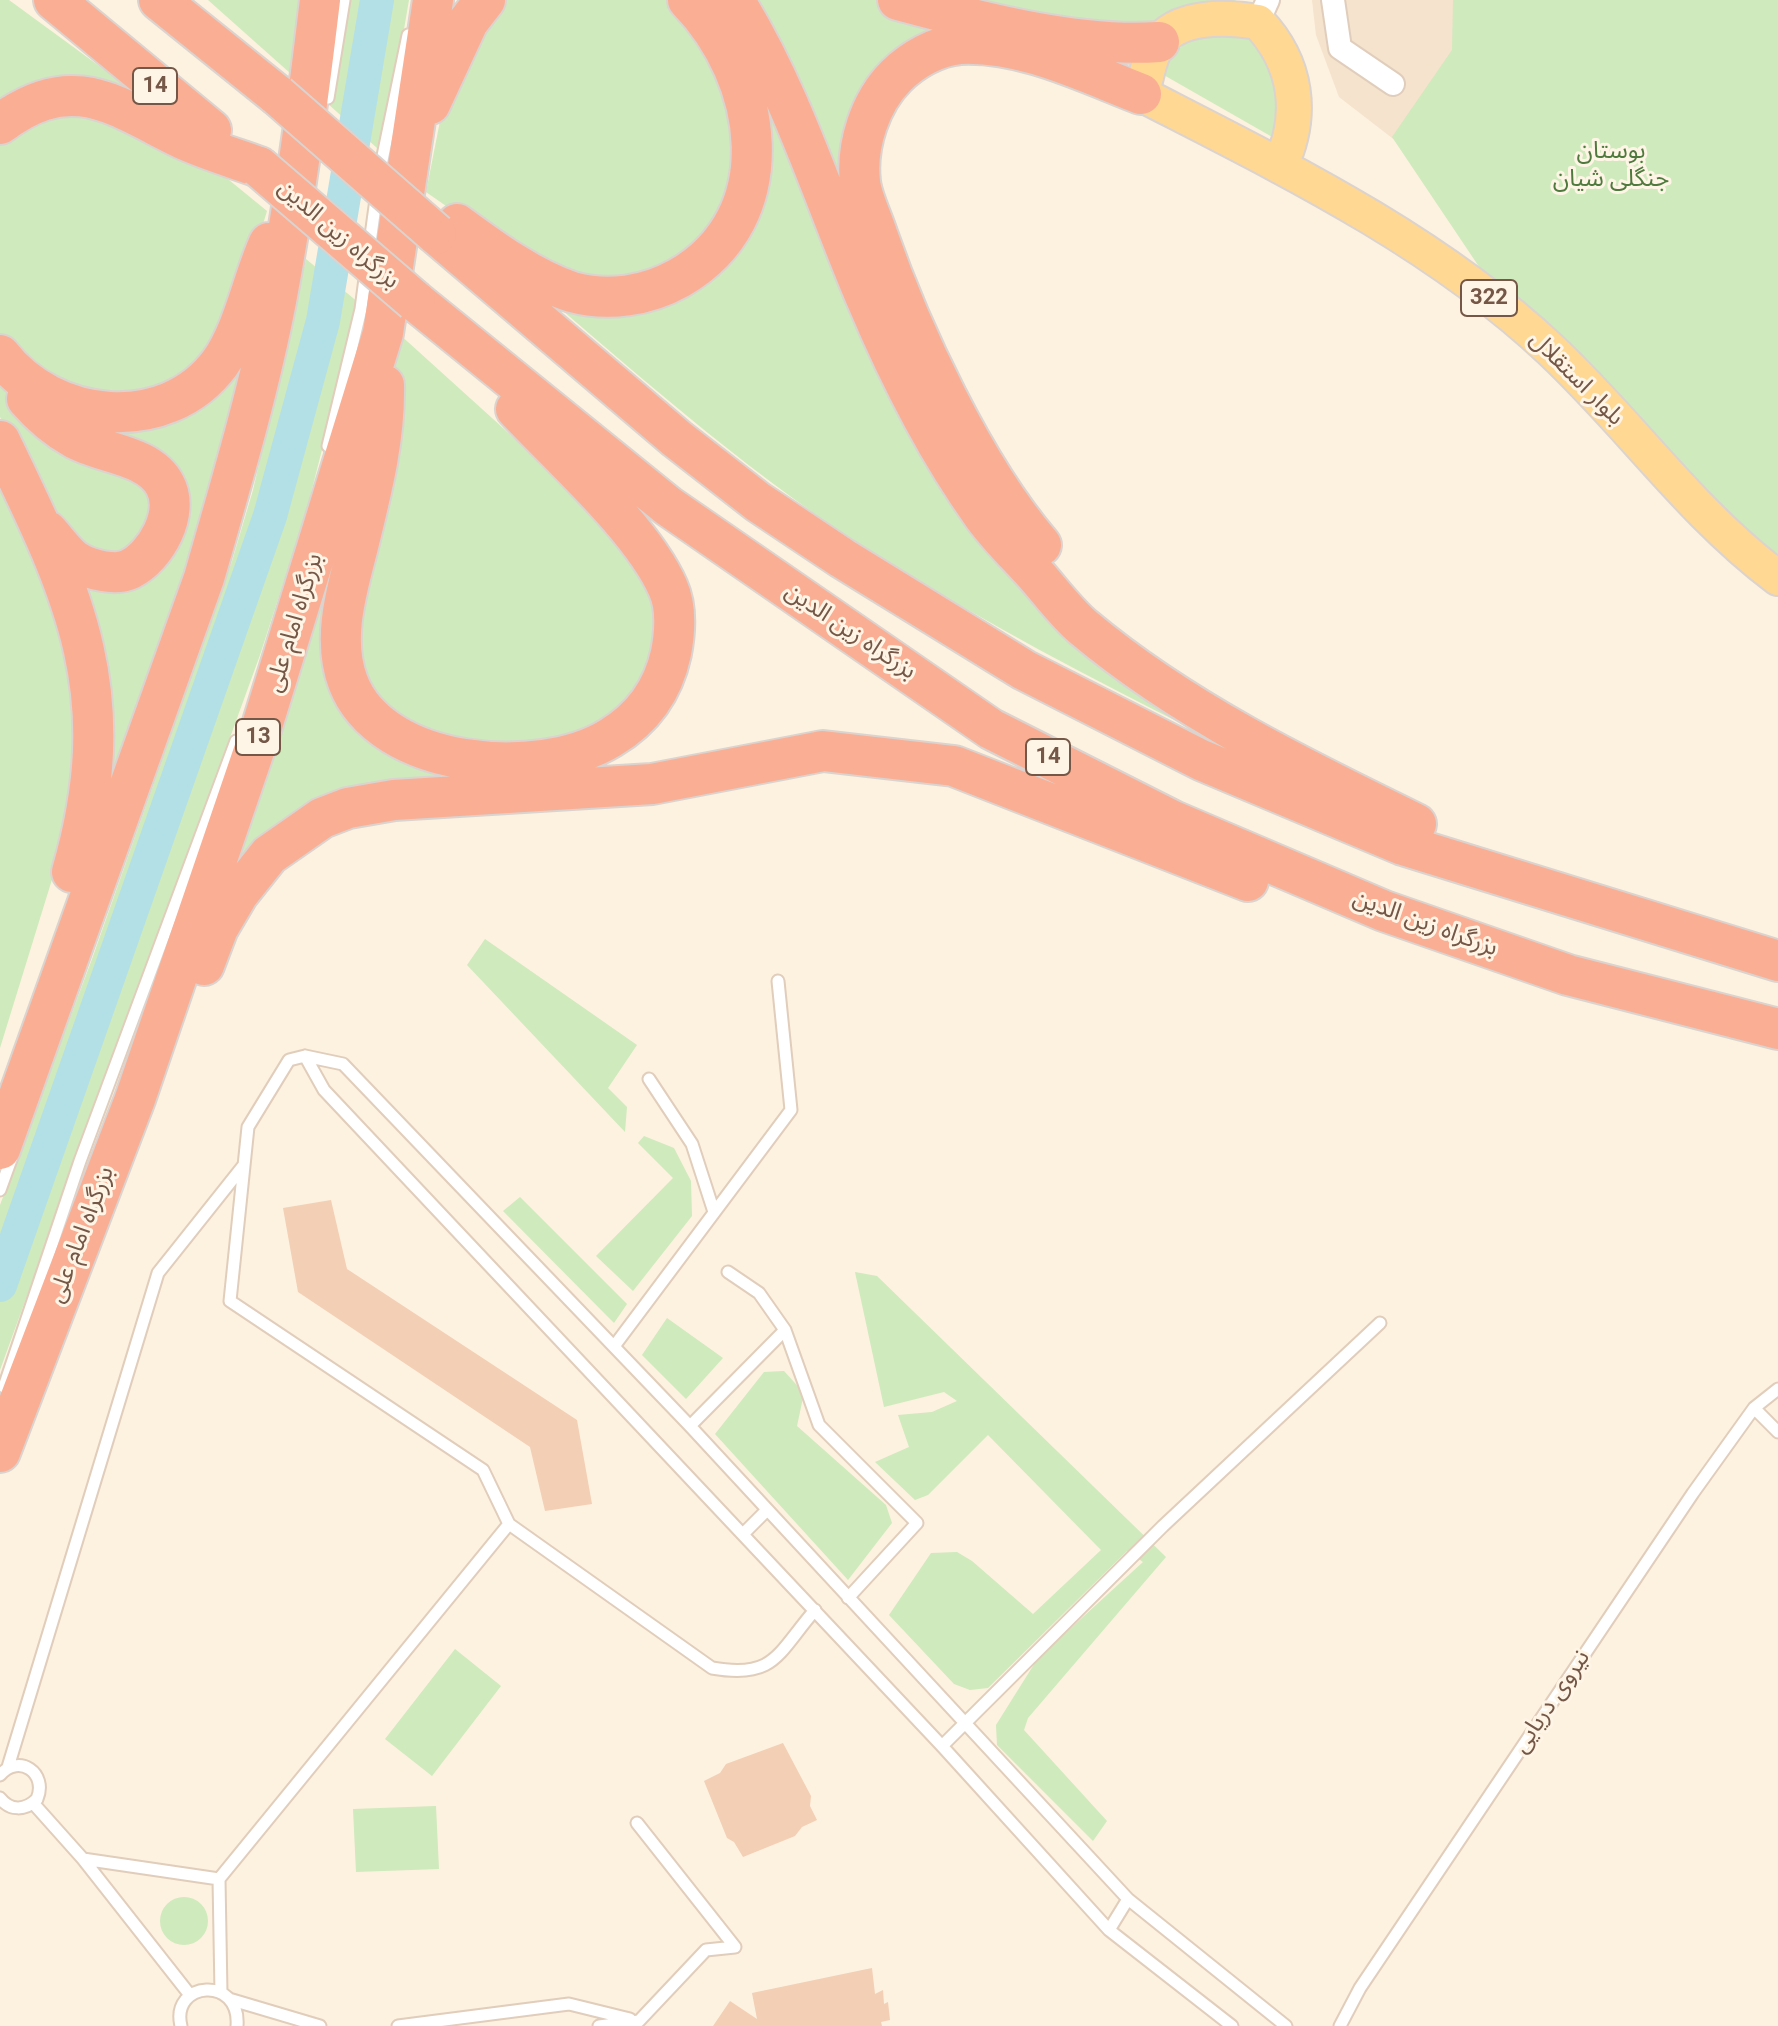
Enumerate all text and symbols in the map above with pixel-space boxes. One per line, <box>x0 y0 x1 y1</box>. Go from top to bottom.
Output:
road number: 14 <box>133 68 177 104</box>
park label: بوستان جنگلی شیان <box>1553 138 1669 194</box>
street label: بزرگراه زین الدین <box>271 174 405 296</box>
road number: 322 <box>1461 280 1517 316</box>
street label: بلوار استقلال <box>1523 326 1629 432</box>
street label: بزرگراه امام علی <box>260 550 330 696</box>
street label: بزرگراه زین الدین <box>779 578 921 686</box>
road number: 13 <box>236 719 280 755</box>
road number: 14 <box>1026 739 1070 775</box>
street label: بزرگراه زین الدین <box>1349 884 1501 964</box>
street label: بزرگراه امام علی <box>43 1163 121 1307</box>
street label: نیروی دریایی <box>1507 1645 1597 1759</box>

